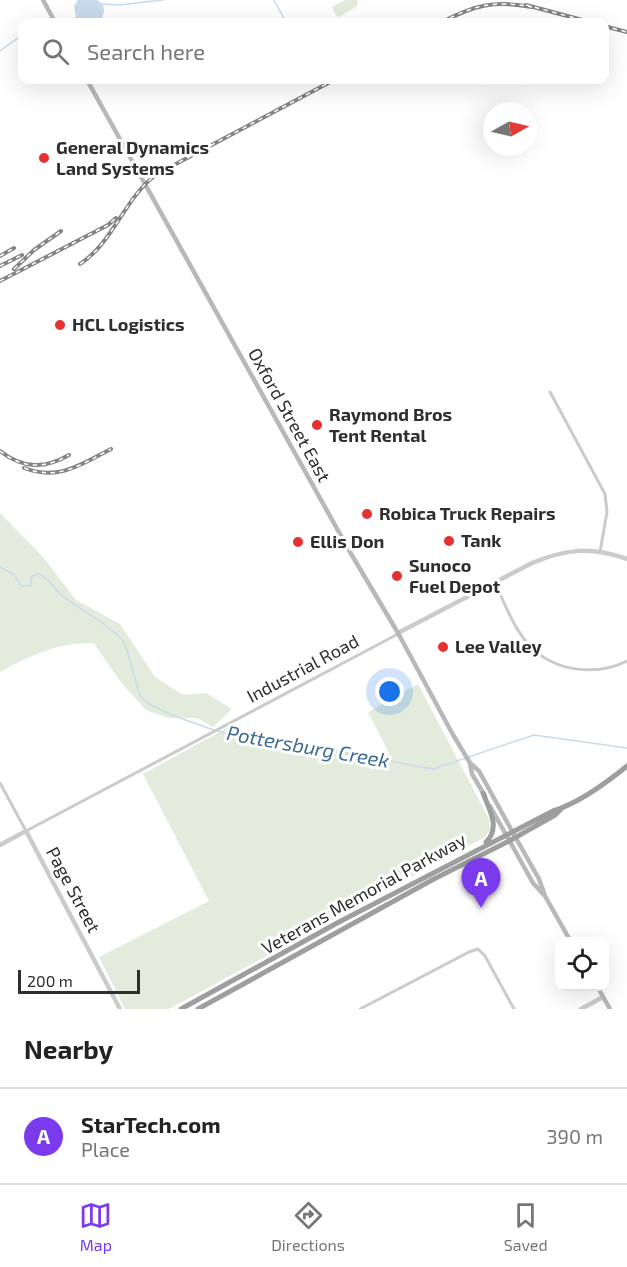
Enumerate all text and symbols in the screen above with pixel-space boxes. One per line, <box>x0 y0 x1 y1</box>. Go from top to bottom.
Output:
search box <box>18 18 609 84</box>
icon: search <box>39 35 72 68</box>
text: Search here <box>87 38 205 64</box>
north arrow <box>483 102 537 156</box>
place label: General Dynamics Land Systems <box>56 136 209 179</box>
marker: General Dynamics Land Systems <box>37 151 51 165</box>
place label: HCL Logistics <box>72 313 184 335</box>
marker: HCL Logistics <box>53 318 67 332</box>
street label: Oxford Street East <box>244 344 336 485</box>
place label: Raymond Bros Tent Rental <box>329 403 452 446</box>
marker: Raymond Bros Tent Rental <box>310 418 324 432</box>
place label: Robica Truck Repairs <box>379 502 556 524</box>
marker: Robica Truck Repairs <box>360 507 374 521</box>
place label: Tank <box>461 529 501 551</box>
place label: Ellis Don <box>310 530 384 552</box>
marker: Tank <box>442 534 456 548</box>
marker: Ellis Don <box>291 535 305 549</box>
place label: Sunoco Fuel Depot <box>409 554 501 597</box>
marker: Sunoco Fuel Depot <box>390 569 404 583</box>
street label: Industrial Road <box>243 629 362 707</box>
place label: Lee Valley <box>455 635 543 657</box>
marker: Lee Valley <box>436 640 450 654</box>
your location <box>375 677 404 706</box>
water label: Pottersburg Creek <box>225 720 391 772</box>
street label: Veterans Memorial Parkway <box>258 827 470 959</box>
street label: Page Street <box>42 843 106 936</box>
pin: A <box>462 858 500 908</box>
map controls <box>555 937 609 991</box>
button: locate <box>555 937 609 991</box>
scale bar <box>18 967 140 994</box>
text: 200 m <box>27 971 73 990</box>
text: Nearby <box>24 1033 113 1064</box>
text: StarTech.com <box>81 1111 221 1137</box>
text: A <box>37 1124 50 1148</box>
text: 390 m <box>546 1124 603 1148</box>
text: Place <box>81 1137 130 1161</box>
tab: Map <box>79 1199 112 1254</box>
tab: Directions <box>271 1199 345 1254</box>
tab: Saved <box>504 1199 548 1254</box>

